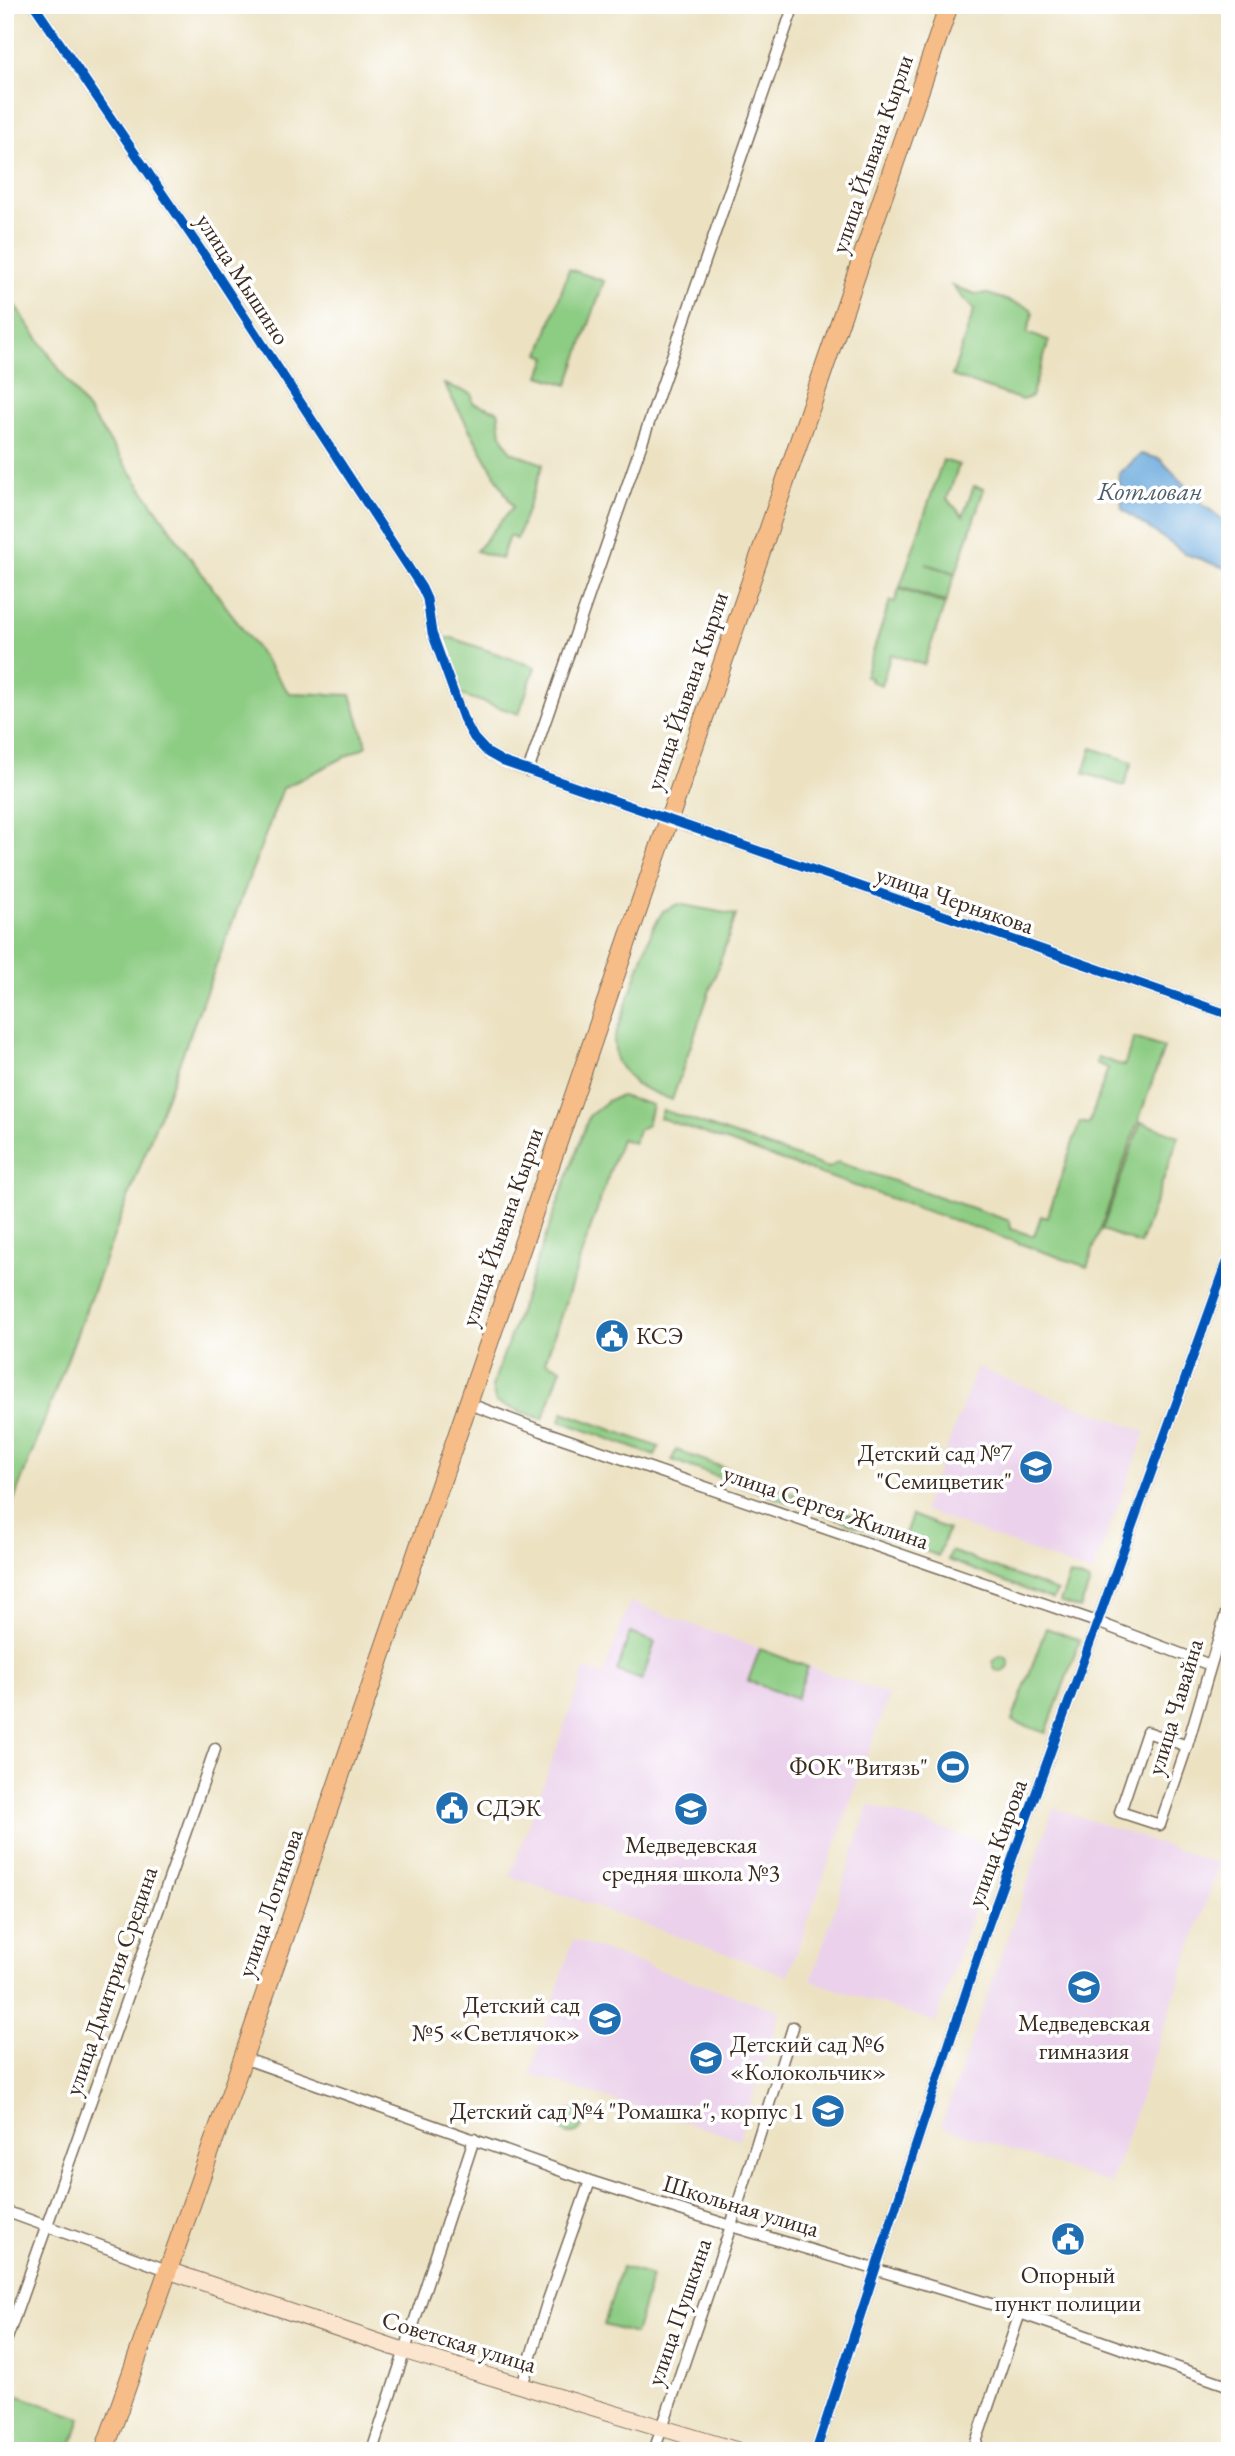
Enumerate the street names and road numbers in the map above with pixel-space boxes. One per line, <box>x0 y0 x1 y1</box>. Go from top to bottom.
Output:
street label: улица Йывана Кырли <box>823 50 920 257</box>
street label: улица Мышино <box>189 207 298 351</box>
street label: улица Йывана Кырли <box>638 587 735 794</box>
street label: улица Чернякова <box>872 858 1039 941</box>
street label: улица Йывана Кырли <box>453 1123 550 1330</box>
street label: улица Сергея Жилина <box>719 1457 934 1556</box>
street label: улица Чавайна <box>1139 1634 1210 1779</box>
street label: улица Кирова <box>959 1774 1034 1911</box>
street label: улица Логинова <box>230 1824 310 1981</box>
street label: улица Дмитрия Средина <box>57 1862 164 2100</box>
street label: Школьная улица <box>659 2167 823 2244</box>
street label: улица Пушкина <box>639 2234 718 2390</box>
street label: Советская улица <box>378 2303 541 2380</box>

